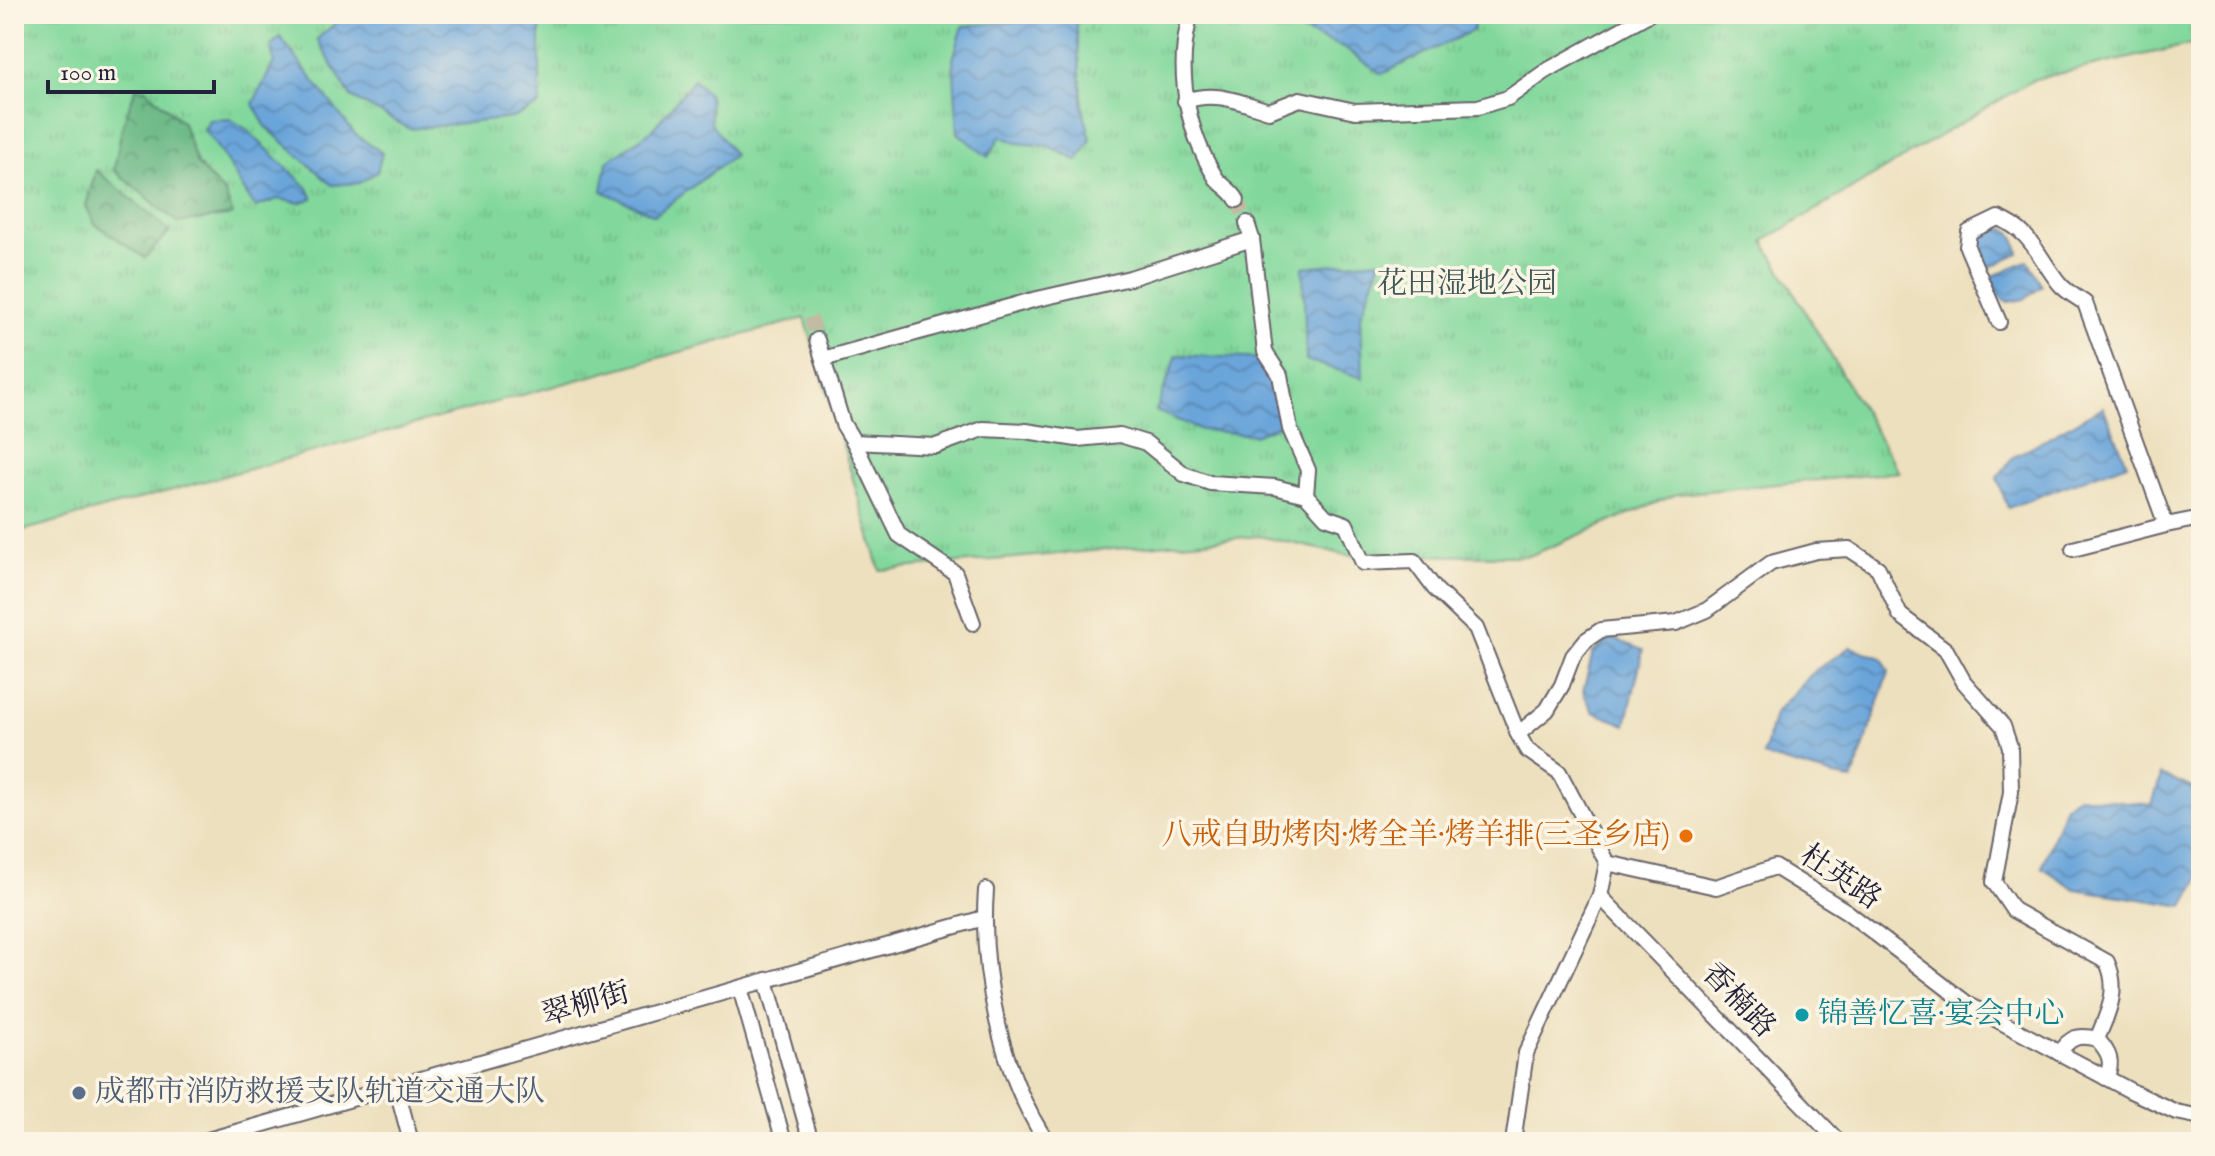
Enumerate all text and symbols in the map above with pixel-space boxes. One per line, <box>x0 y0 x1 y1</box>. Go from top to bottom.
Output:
scale bar <box>48 44 214 94</box>
text: 100 m <box>60 58 116 89</box>
park label: 花田湿地公园 <box>1377 266 1557 304</box>
place label: 八戒自助烤肉·烤全羊·烤羊排(三圣乡店) <box>1161 817 1670 855</box>
marker: 八戒自助烤肉·烤全羊·烤羊排(三圣乡店) <box>1677 827 1695 845</box>
street label: 杜英路 <box>1792 837 1888 919</box>
street label: 香楠路 <box>1693 955 1783 1047</box>
street label: 翠柳街 <box>538 974 634 1036</box>
place label: 锦善忆喜·宴会中心 <box>1818 996 2065 1034</box>
marker: 锦善忆喜·宴会中心 <box>1793 1006 1811 1024</box>
place label: 成都市消防救援支队轨道交通大队 <box>95 1074 545 1112</box>
marker: 成都市消防救援支队轨道交通大队 <box>70 1084 88 1102</box>

